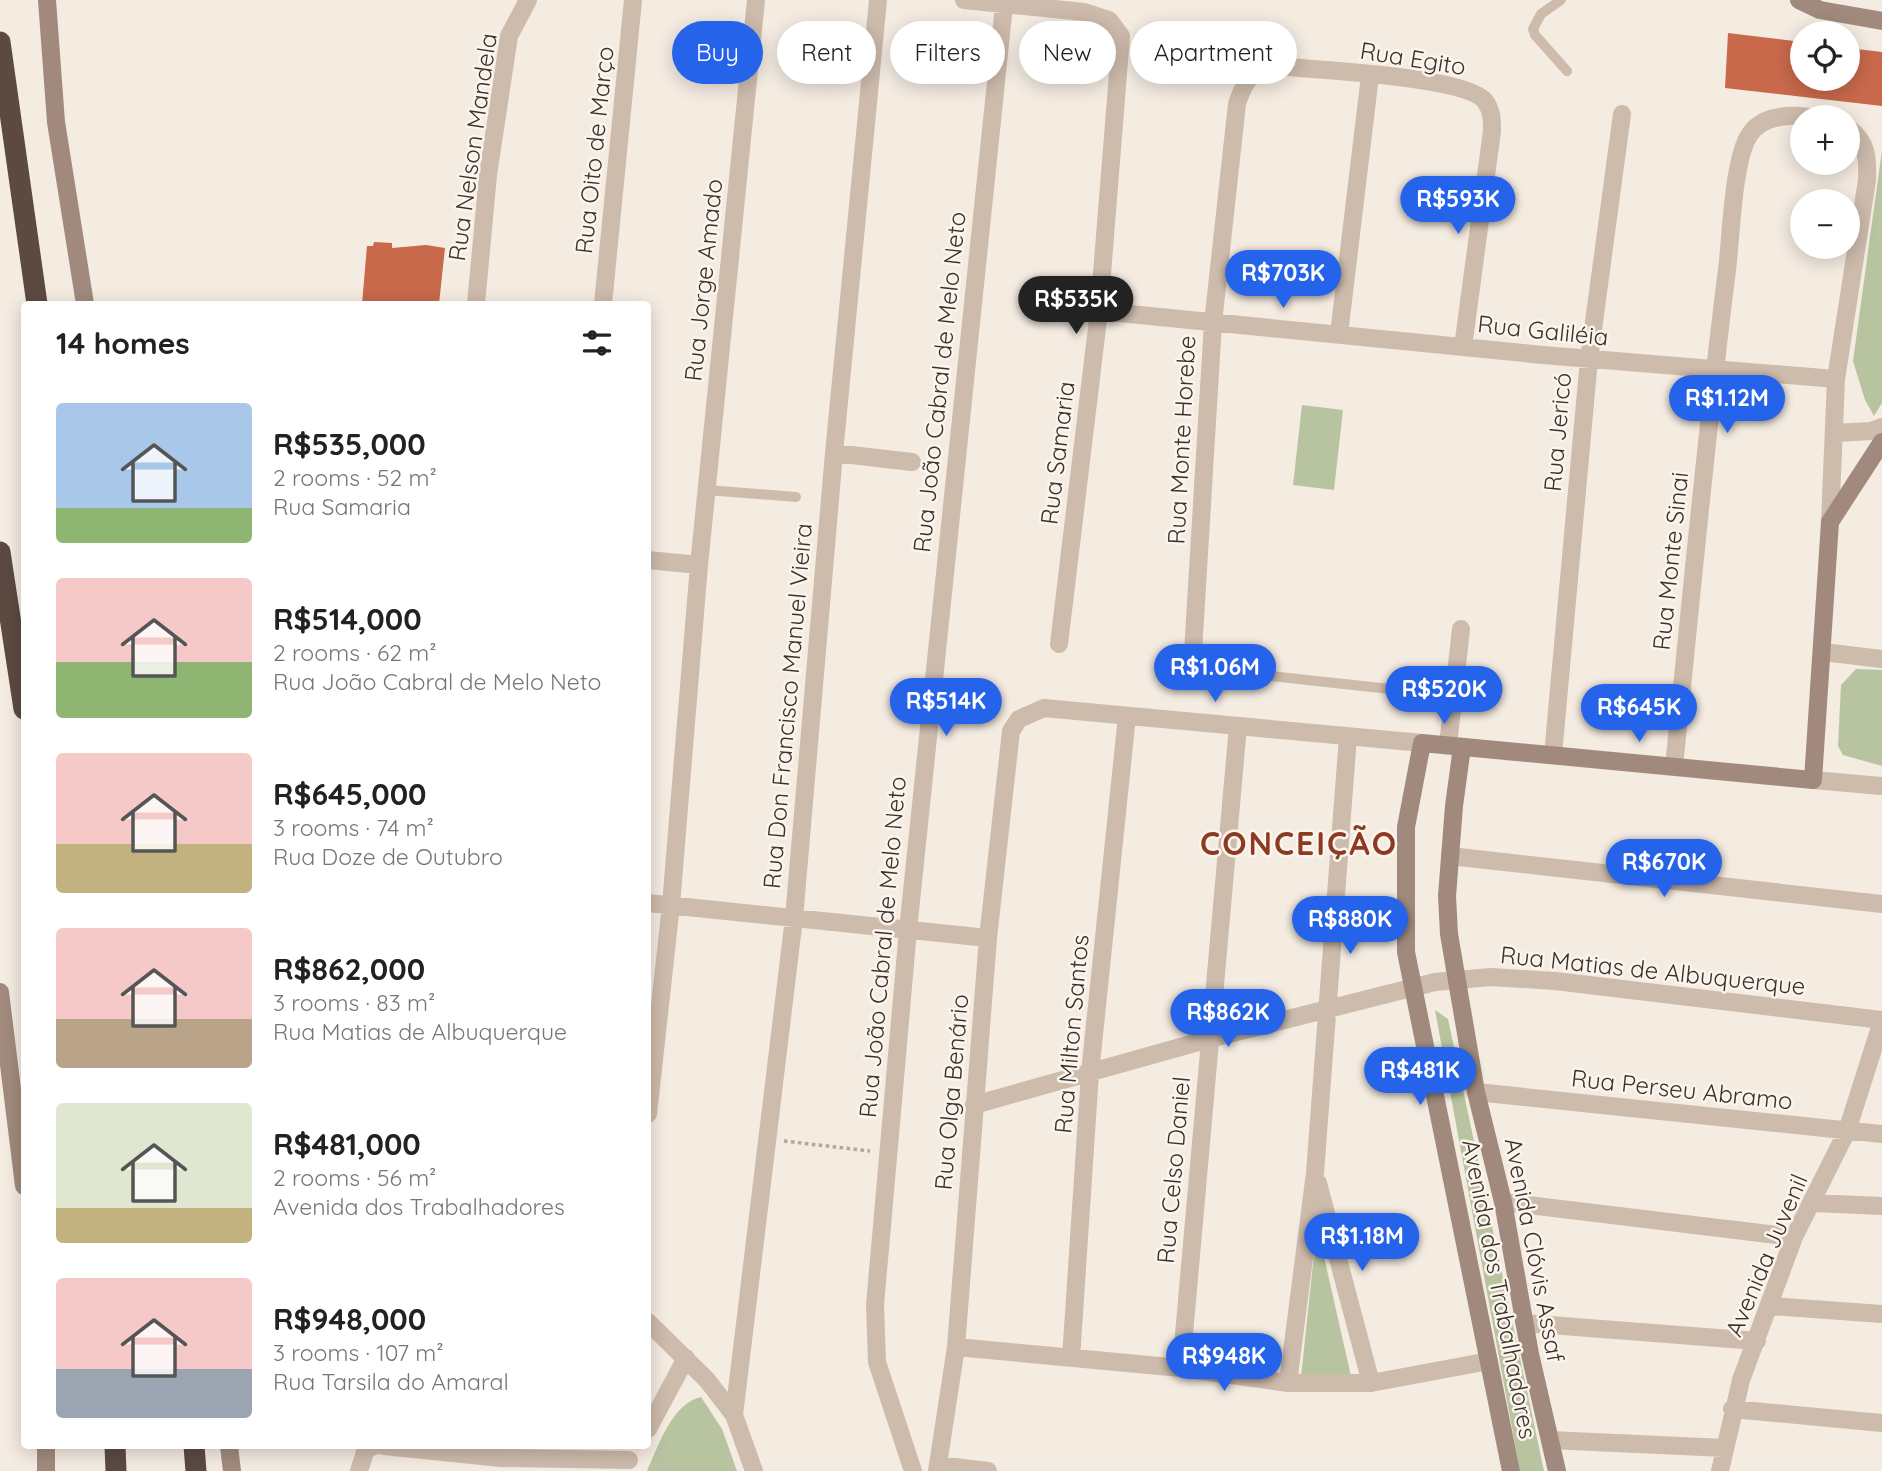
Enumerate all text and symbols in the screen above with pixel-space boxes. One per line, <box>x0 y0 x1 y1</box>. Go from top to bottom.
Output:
chip: Buy <box>672 21 763 84</box>
chip: Rent <box>777 21 876 84</box>
chip: Filters <box>890 21 1005 84</box>
chip: New <box>1019 21 1116 84</box>
chip: Apartment <box>1130 21 1297 84</box>
map controls <box>1790 21 1860 259</box>
button: locate <box>1790 21 1860 91</box>
street label: Rua Nelson Mandela <box>441 31 503 263</box>
street label: Rua Egito <box>1358 35 1468 81</box>
street label: Rua Oito de Março <box>568 45 620 255</box>
button: + <box>1790 105 1860 175</box>
pin: R$593K <box>1401 176 1515 236</box>
street label: Rua Jorge Amado <box>677 177 729 383</box>
text: R$593K <box>1416 184 1500 213</box>
button: − <box>1790 189 1860 259</box>
street label: Rua João Cabral de Melo Neto <box>906 210 972 554</box>
pin: R$703K <box>1226 250 1340 310</box>
text: R$703K <box>1241 258 1325 287</box>
pin: R$535K <box>1019 276 1133 336</box>
text: R$535K <box>1034 284 1118 313</box>
street label: Rua Galiléia <box>1476 308 1610 352</box>
text: 14 homes <box>56 324 190 362</box>
icon: filters <box>578 324 616 362</box>
street label: Rua Monte Horebe <box>1161 335 1201 545</box>
street label: Rua Jericó <box>1537 371 1577 493</box>
pin: R$1.12M <box>1662 376 1792 435</box>
street label: Rua Samaria <box>1033 380 1081 526</box>
text: R$1.12M <box>1685 383 1769 412</box>
text: R$535,000 <box>273 425 426 463</box>
icon: home <box>112 431 196 515</box>
text: 2 rooms · 52 m² <box>273 463 437 492</box>
street label: Rua Monte Sinai <box>1646 470 1694 652</box>
text: Rua Samaria <box>273 492 411 521</box>
street label: Rua Don Francisco Manuel Vieira <box>756 522 818 890</box>
text: R$514,000 <box>273 600 422 638</box>
icon: home <box>112 606 196 690</box>
text: 2 rooms · 62 m² <box>273 638 437 667</box>
pin: R$1.06M <box>1150 644 1280 704</box>
text: R$1.06M <box>1170 652 1260 681</box>
pin: R$520K <box>1387 666 1501 726</box>
text: Rua João Cabral de Melo Neto <box>273 667 601 696</box>
text: R$520K <box>1401 674 1487 703</box>
pin: R$514K <box>889 678 1003 738</box>
pin: R$645K <box>1582 684 1696 744</box>
text: R$514K <box>906 686 986 715</box>
text: R$645K <box>1597 692 1681 721</box>
text: R$645,000 <box>273 775 427 813</box>
street label: Rua João Cabral de Melo Neto <box>852 775 912 1119</box>
icon: home <box>112 781 196 865</box>
text: 3 rooms · 74 m² <box>273 813 434 842</box>
district label: CONCEIÇÃO <box>1200 823 1398 863</box>
pin: R$670K <box>1607 839 1721 899</box>
text: Rua Doze de Outubro <box>273 842 503 871</box>
text: R$670K <box>1622 847 1706 876</box>
pin: R$880K <box>1293 897 1407 956</box>
text: R$880K <box>1308 904 1392 933</box>
street label: Rua Milton Santos <box>1047 933 1095 1135</box>
street label: Rua Matias de Albuquerque <box>1499 939 1807 1001</box>
text: R$862,000 <box>273 950 425 988</box>
icon: home <box>112 956 196 1040</box>
text: 3 rooms · 83 m² <box>273 988 435 1017</box>
pin: R$862K <box>1171 990 1285 1049</box>
street label: Rua Olga Benário <box>927 993 975 1191</box>
text: R$862K <box>1186 997 1270 1026</box>
text: Rua Matias de Albuquerque <box>273 1017 567 1046</box>
pin: R$481K <box>1363 1048 1477 1107</box>
text: R$481K <box>1380 1055 1460 1084</box>
street label: Rua Perseu Abramo <box>1570 1062 1794 1116</box>
street label: Rua Celso Daniel <box>1150 1075 1196 1265</box>
text: R$481,000 <box>273 1125 421 1163</box>
icon: home <box>112 1131 196 1215</box>
street label: Avenida Clóvis Assaf <box>1498 1135 1572 1365</box>
street label: Avenida dos Trabalhadores <box>1456 1137 1544 1441</box>
text: 2 rooms · 56 m² <box>273 1163 436 1192</box>
street label: Avenida Juvenil <box>1718 1169 1814 1341</box>
text: Avenida dos Trabalhadores <box>273 1192 565 1221</box>
pin: R$1.18M <box>1297 1214 1427 1273</box>
text: R$1.18M <box>1320 1221 1404 1250</box>
text: R$948,000 <box>273 1300 426 1338</box>
icon: home <box>112 1306 196 1390</box>
pin: R$948K <box>1167 1334 1281 1393</box>
text: 3 rooms · 107 m² <box>273 1338 444 1367</box>
text: R$948K <box>1182 1341 1266 1370</box>
text: Rua Tarsila do Amaral <box>273 1367 509 1396</box>

